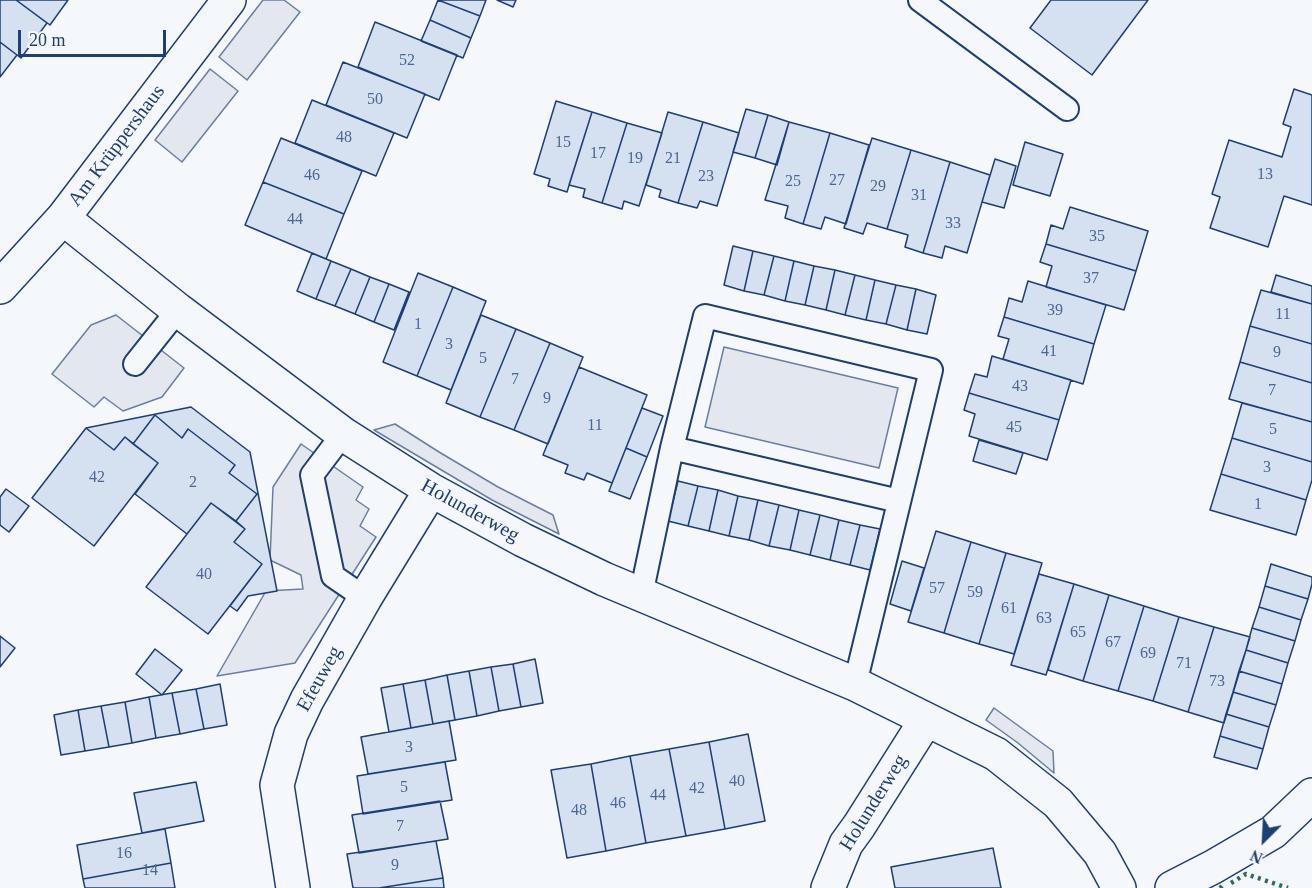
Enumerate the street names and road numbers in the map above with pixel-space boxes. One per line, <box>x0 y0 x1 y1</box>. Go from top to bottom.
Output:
street label: Am Krüppershaus <box>63 80 171 212</box>
street label: Holunderweg <box>417 474 523 548</box>
street label: Efeuweg <box>292 642 348 716</box>
street label: Holunderweg <box>835 750 913 856</box>

